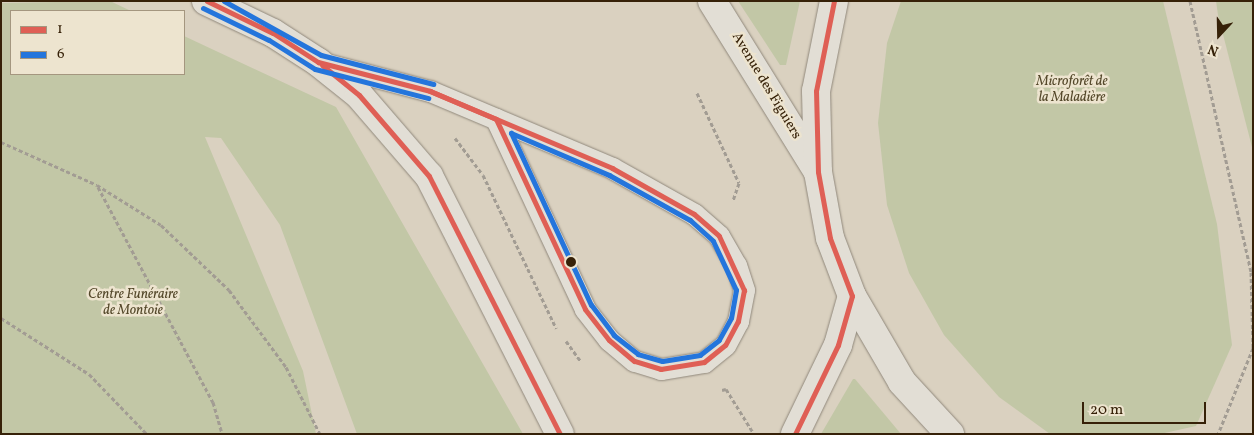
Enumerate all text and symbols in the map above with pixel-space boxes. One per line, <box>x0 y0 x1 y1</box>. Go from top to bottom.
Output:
legend <box>10 10 185 75</box>
north arrow <box>1194 10 1244 60</box>
text: 1 <box>57 19 63 40</box>
street label: Avenue des Figuiers <box>728 30 804 142</box>
text: N <box>1205 39 1222 60</box>
text: 6 <box>57 44 65 65</box>
park label: Microforêt de la Maladière <box>1036 74 1108 106</box>
unlabelled marker <box>566 257 576 267</box>
park label: Centre Funéraire de Montoie <box>88 287 178 320</box>
scale bar <box>1084 392 1208 424</box>
text: 20 m <box>1090 400 1123 421</box>

